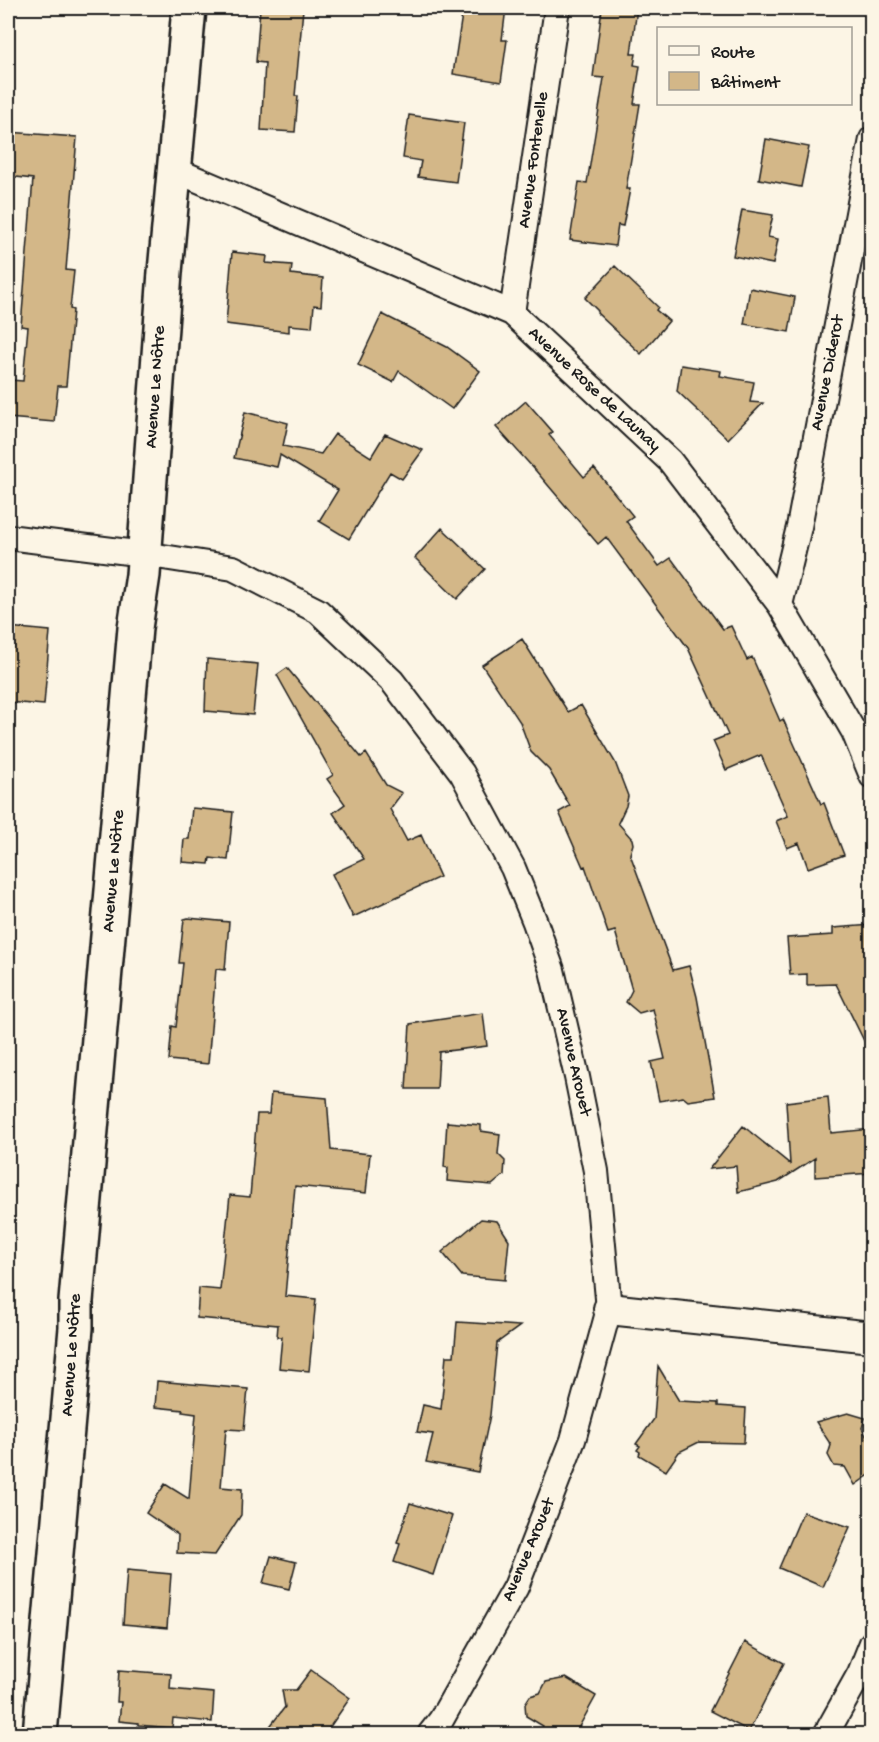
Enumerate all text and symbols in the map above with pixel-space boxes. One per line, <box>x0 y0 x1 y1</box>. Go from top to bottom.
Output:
legend <box>657 27 852 105</box>
text: Route <box>711 43 756 64</box>
text: Bâtiment <box>710 73 781 94</box>
street label: Avenue Fontenelle <box>514 90 554 229</box>
street label: Avenue Diderot <box>807 312 850 432</box>
street label: Avenue Rose de Launay <box>523 323 665 457</box>
street label: Avenue Le Nôtre <box>141 324 171 449</box>
street label: Avenue Le Nôtre <box>98 808 130 933</box>
street label: Avenue Arouet <box>550 1006 596 1119</box>
street label: Avenue Le Nôtre <box>57 1292 87 1417</box>
street label: Avenue Arouet <box>498 1494 561 1605</box>

